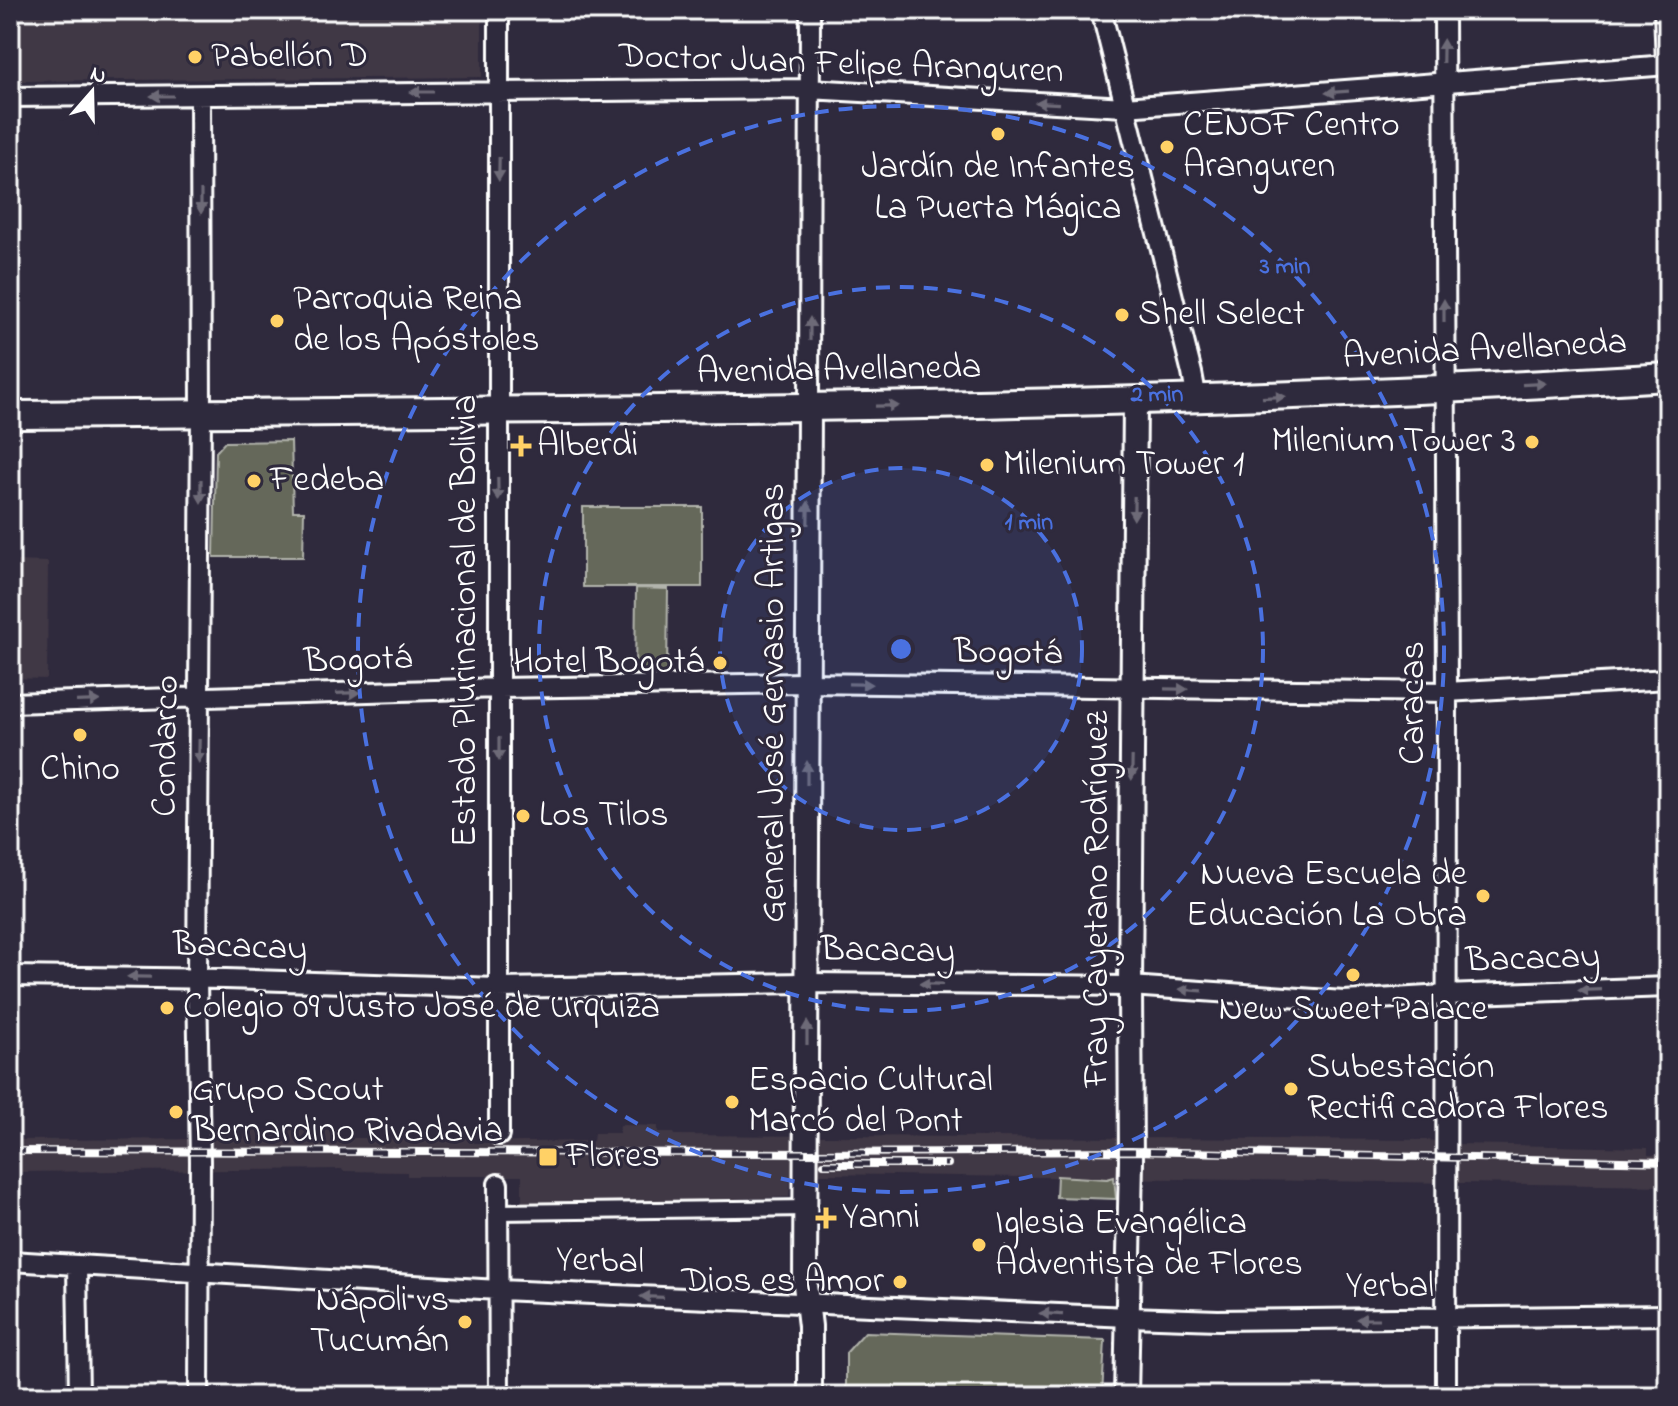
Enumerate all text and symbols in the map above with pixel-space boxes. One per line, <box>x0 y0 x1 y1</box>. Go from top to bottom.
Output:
place label: Pabellón D <box>211 31 368 84</box>
street label: Doctor Juan Felipe Aranguren <box>617 31 1064 99</box>
one-way arrow <box>1437 38 1449 63</box>
marker: Pabellón D <box>186 48 204 66</box>
north arrow <box>52 52 132 132</box>
text: N <box>85 58 110 94</box>
one-way arrow <box>409 86 434 98</box>
one-way arrow <box>1324 86 1349 99</box>
one-way arrow <box>149 90 174 102</box>
one-way arrow <box>1034 96 1059 109</box>
place label: CENOF Centro Aranguren <box>1183 100 1400 194</box>
marker: Jardín de Infantes La Puerta Mágica <box>989 125 1007 143</box>
marker: CENOF Centro Aranguren <box>1158 138 1176 156</box>
place label: Jardín de Infantes La Puerta Mágica <box>861 142 1135 236</box>
one-way arrow <box>493 156 506 182</box>
one-way arrow <box>195 190 207 215</box>
text: 3 min <box>1259 250 1311 285</box>
place label: Parroquia Reina de los Apóstoles <box>293 274 540 368</box>
place label: Shell Select <box>1138 289 1305 342</box>
one-way arrow <box>1438 298 1450 323</box>
marker: Shell Select <box>1113 306 1131 324</box>
marker: Parroquia Reina de los Apóstoles <box>268 312 286 330</box>
one-way arrow <box>803 316 816 341</box>
street label: Avenida Avellaneda <box>1342 317 1628 385</box>
street label: Avenida Avellaneda <box>696 342 982 400</box>
text: 2 min <box>1130 378 1184 413</box>
one-way arrow <box>1522 378 1547 391</box>
one-way arrow <box>1262 390 1287 403</box>
street label: Estado Plurinacional de Bolivia <box>440 395 493 847</box>
one-way arrow <box>875 400 900 412</box>
place label: Milenium Tower 3 <box>1271 416 1516 469</box>
place label: Alberdi <box>537 420 638 473</box>
marker: Milenium Tower 3 <box>1523 433 1541 451</box>
marker: Alberdi <box>512 437 530 455</box>
place label: Milenium Tower 1 <box>1003 439 1244 492</box>
place label: Fedeba <box>269 455 384 508</box>
marker: Milenium Tower 1 <box>978 456 996 474</box>
marker: Fedeba <box>245 472 263 490</box>
one-way arrow <box>492 477 504 502</box>
one-way arrow <box>195 479 207 504</box>
street label: General José Gervasio Artigas <box>748 483 801 923</box>
one-way arrow <box>1128 496 1140 521</box>
one-way arrow <box>802 500 814 525</box>
text: 1 min <box>1005 506 1053 541</box>
street label: Bogotá <box>952 627 1063 681</box>
street label: Bogotá <box>302 633 413 689</box>
centre of rings <box>887 635 915 663</box>
place label: Hotel Bogotá <box>513 637 704 690</box>
street label: Caracas <box>1388 641 1441 765</box>
marker: Hotel Bogotá <box>711 654 729 672</box>
street label: Condarco <box>139 675 195 817</box>
one-way arrow <box>848 678 873 690</box>
one-way arrow <box>1164 683 1189 695</box>
one-way arrow <box>336 687 361 700</box>
one-way arrow <box>76 695 101 707</box>
street label: Fray Cayetano Rodríguez <box>1072 710 1125 1088</box>
marker: Chino <box>71 726 89 744</box>
one-way arrow <box>493 737 506 762</box>
one-way arrow <box>193 739 205 764</box>
place label: Chino <box>40 744 120 797</box>
one-way arrow <box>1126 756 1138 781</box>
one-way arrow <box>801 760 813 785</box>
place label: Los Tilos <box>539 790 669 843</box>
marker: Los Tilos <box>514 807 532 825</box>
place label: Nueva Escuela de Educación La Obra <box>1186 849 1468 943</box>
marker: Nueva Escuela de Educación La Obra <box>1474 887 1492 905</box>
street label: Bacacay <box>171 919 308 977</box>
street label: Bacacay <box>819 924 956 980</box>
street label: Bacacay <box>1464 931 1601 989</box>
marker: New Sweet Palace <box>1344 966 1362 984</box>
one-way arrow <box>126 971 151 983</box>
one-way arrow <box>918 978 943 990</box>
place label: Colegio 09 Justo José de Urquiza <box>183 982 660 1035</box>
one-way arrow <box>1178 983 1203 996</box>
one-way arrow <box>1577 983 1602 996</box>
place label: New Sweet Palace <box>1219 984 1488 1037</box>
marker: Colegio 09 Justo José de Urquiza <box>158 999 176 1017</box>
one-way arrow <box>801 1020 813 1045</box>
place label: Subestación Rectificadora Flores <box>1307 1042 1608 1136</box>
place label: Espacio Cultural Marcó del Pont <box>748 1055 993 1149</box>
place label: Grupo Scout Bernardino Rivadavia <box>191 1065 503 1159</box>
marker: Subestación Rectificadora Flores <box>1282 1080 1300 1098</box>
marker: Espacio Cultural Marcó del Pont <box>723 1093 741 1111</box>
marker: Grupo Scout Bernardino Rivadavia <box>167 1103 185 1121</box>
place label: Flores <box>565 1131 660 1184</box>
marker: Flores <box>537 1146 559 1168</box>
place label: Yanni <box>842 1192 920 1245</box>
place label: Iglesia Evangélica Adventista de Flores <box>995 1198 1303 1292</box>
marker: Yanni <box>817 1209 835 1227</box>
street label: Yerbal <box>555 1234 645 1290</box>
marker: Iglesia Evangélica Adventista de Flores <box>970 1236 988 1254</box>
place label: Dios es Amor <box>681 1256 885 1309</box>
street label: Yerbal <box>1346 1261 1434 1314</box>
marker: Dios es Amor <box>891 1273 909 1291</box>
place label: Nápoli vs Tucumán <box>310 1275 449 1369</box>
one-way arrow <box>639 1290 664 1303</box>
one-way arrow <box>1038 1307 1063 1320</box>
marker: Nápoli vs Tucumán <box>456 1313 474 1331</box>
one-way arrow <box>1355 1313 1380 1325</box>

